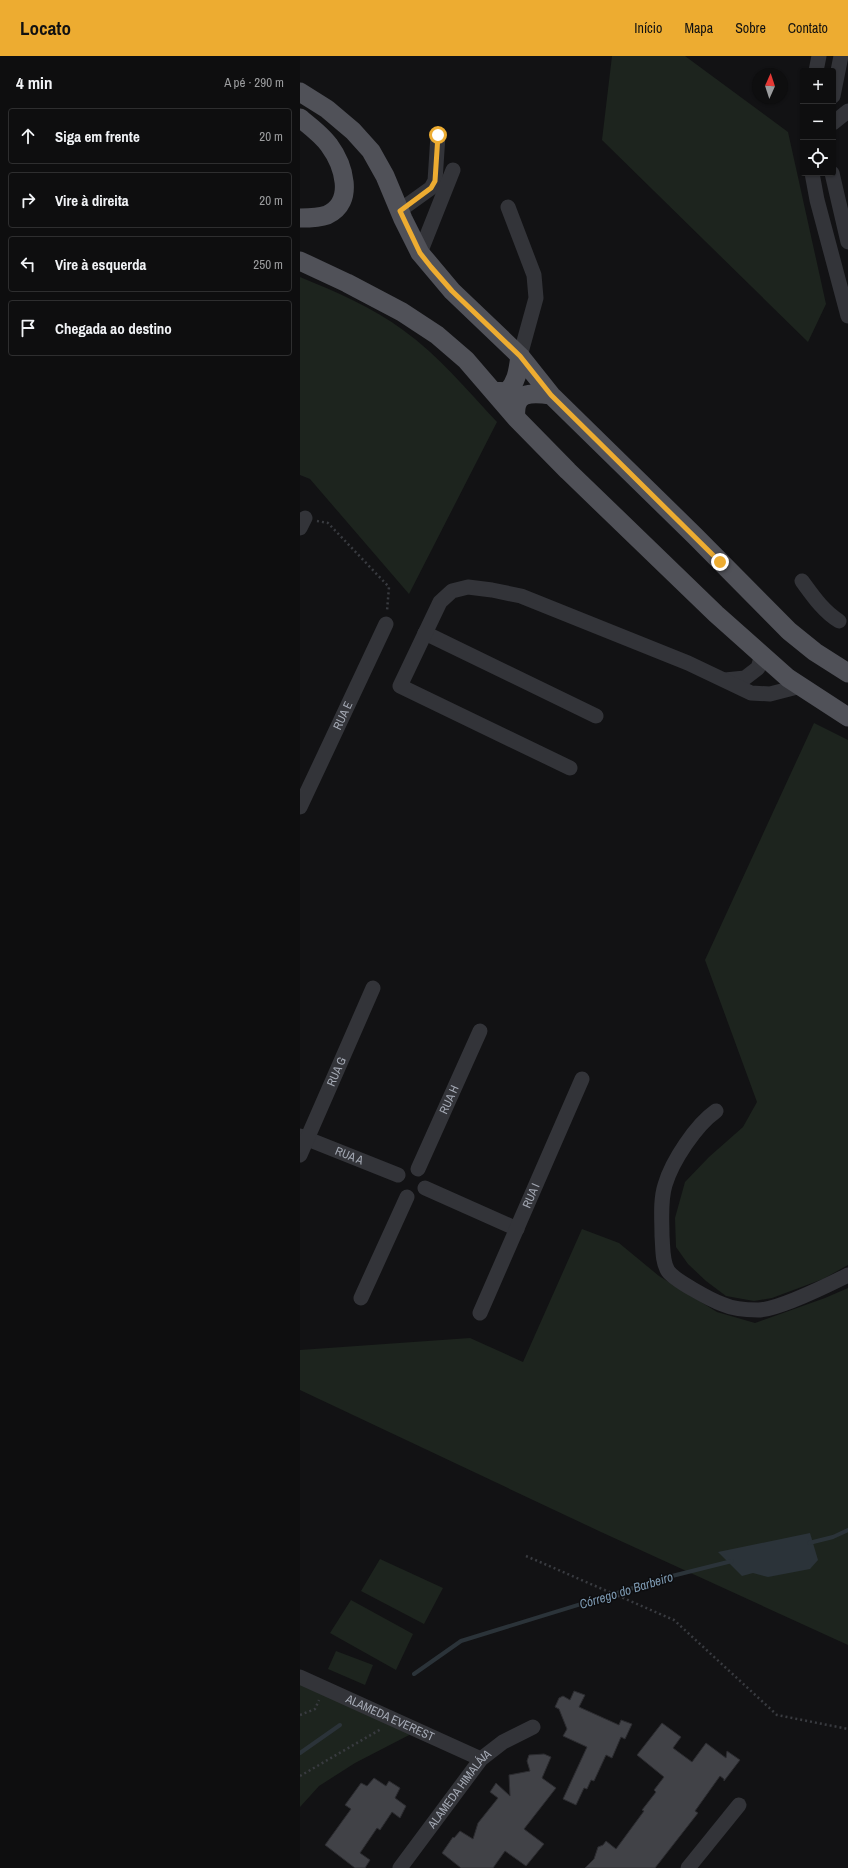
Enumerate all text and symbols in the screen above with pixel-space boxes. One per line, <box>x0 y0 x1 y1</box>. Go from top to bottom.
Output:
text: Locato <box>20 15 71 41</box>
text: Início <box>634 19 662 37</box>
text: Mapa <box>684 19 713 37</box>
text: Sobre <box>735 19 766 37</box>
text: Contato <box>788 19 828 37</box>
north arrow <box>752 68 788 104</box>
map controls <box>800 68 836 176</box>
button: + <box>800 68 836 104</box>
text: 4 min <box>16 71 52 94</box>
text: A pé · 290 m <box>224 74 284 91</box>
button: − <box>800 104 836 140</box>
icon: ahead <box>17 125 39 147</box>
text: Siga em frente <box>55 126 140 147</box>
route start <box>429 126 447 144</box>
text: 20 m <box>259 128 283 145</box>
button: locate <box>800 140 836 176</box>
icon: right <box>17 189 39 211</box>
text: Vire à direita <box>55 190 129 211</box>
text: 20 m <box>259 192 283 209</box>
icon: left <box>17 253 39 275</box>
text: Vire à esquerda <box>55 254 146 275</box>
text: 250 m <box>253 256 283 273</box>
icon: arrive <box>17 317 39 339</box>
text: Chegada ao destino <box>55 318 172 339</box>
route end <box>711 553 729 571</box>
street label: RUA E <box>329 699 356 732</box>
street label: RUA G <box>323 1054 350 1089</box>
street label: RUA H <box>436 1083 463 1117</box>
street label: RUA A <box>333 1143 366 1169</box>
street label: RUA I <box>519 1181 544 1211</box>
water label: Córrego do Barbeiro <box>577 1568 675 1613</box>
street label: ALAMEDA EVEREST <box>343 1690 437 1745</box>
street label: ALAMEDA HIMALÁIA <box>424 1746 495 1832</box>

